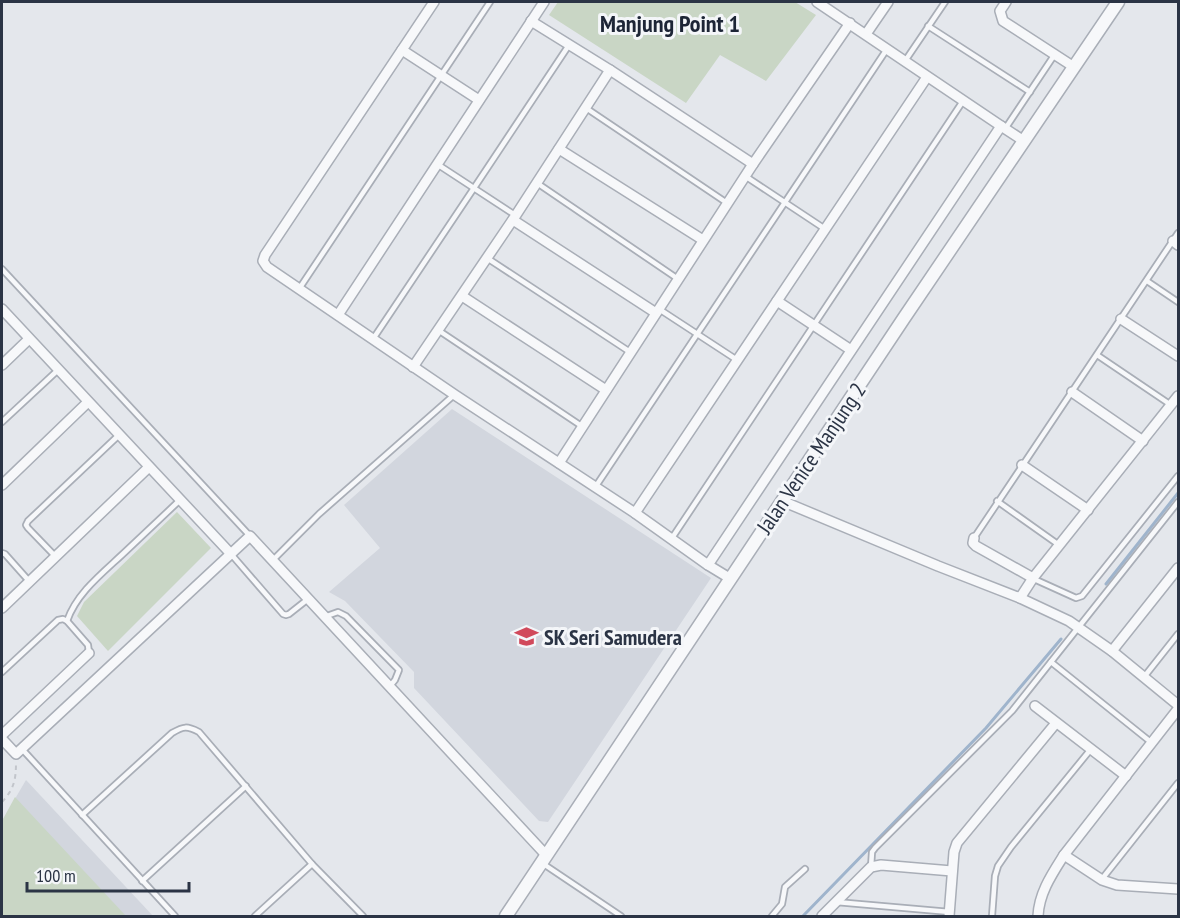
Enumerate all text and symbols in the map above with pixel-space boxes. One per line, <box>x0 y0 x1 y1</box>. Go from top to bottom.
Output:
district label: Manjung Point 1 <box>600 8 740 39</box>
street label: Jalan Venice Manjung 2 <box>750 377 872 540</box>
place label: SK Seri Samudera <box>544 623 682 651</box>
school or university icon: SK Seri Samudera <box>513 624 539 650</box>
scale bar <box>27 855 189 893</box>
text: 100 m <box>36 864 76 887</box>

